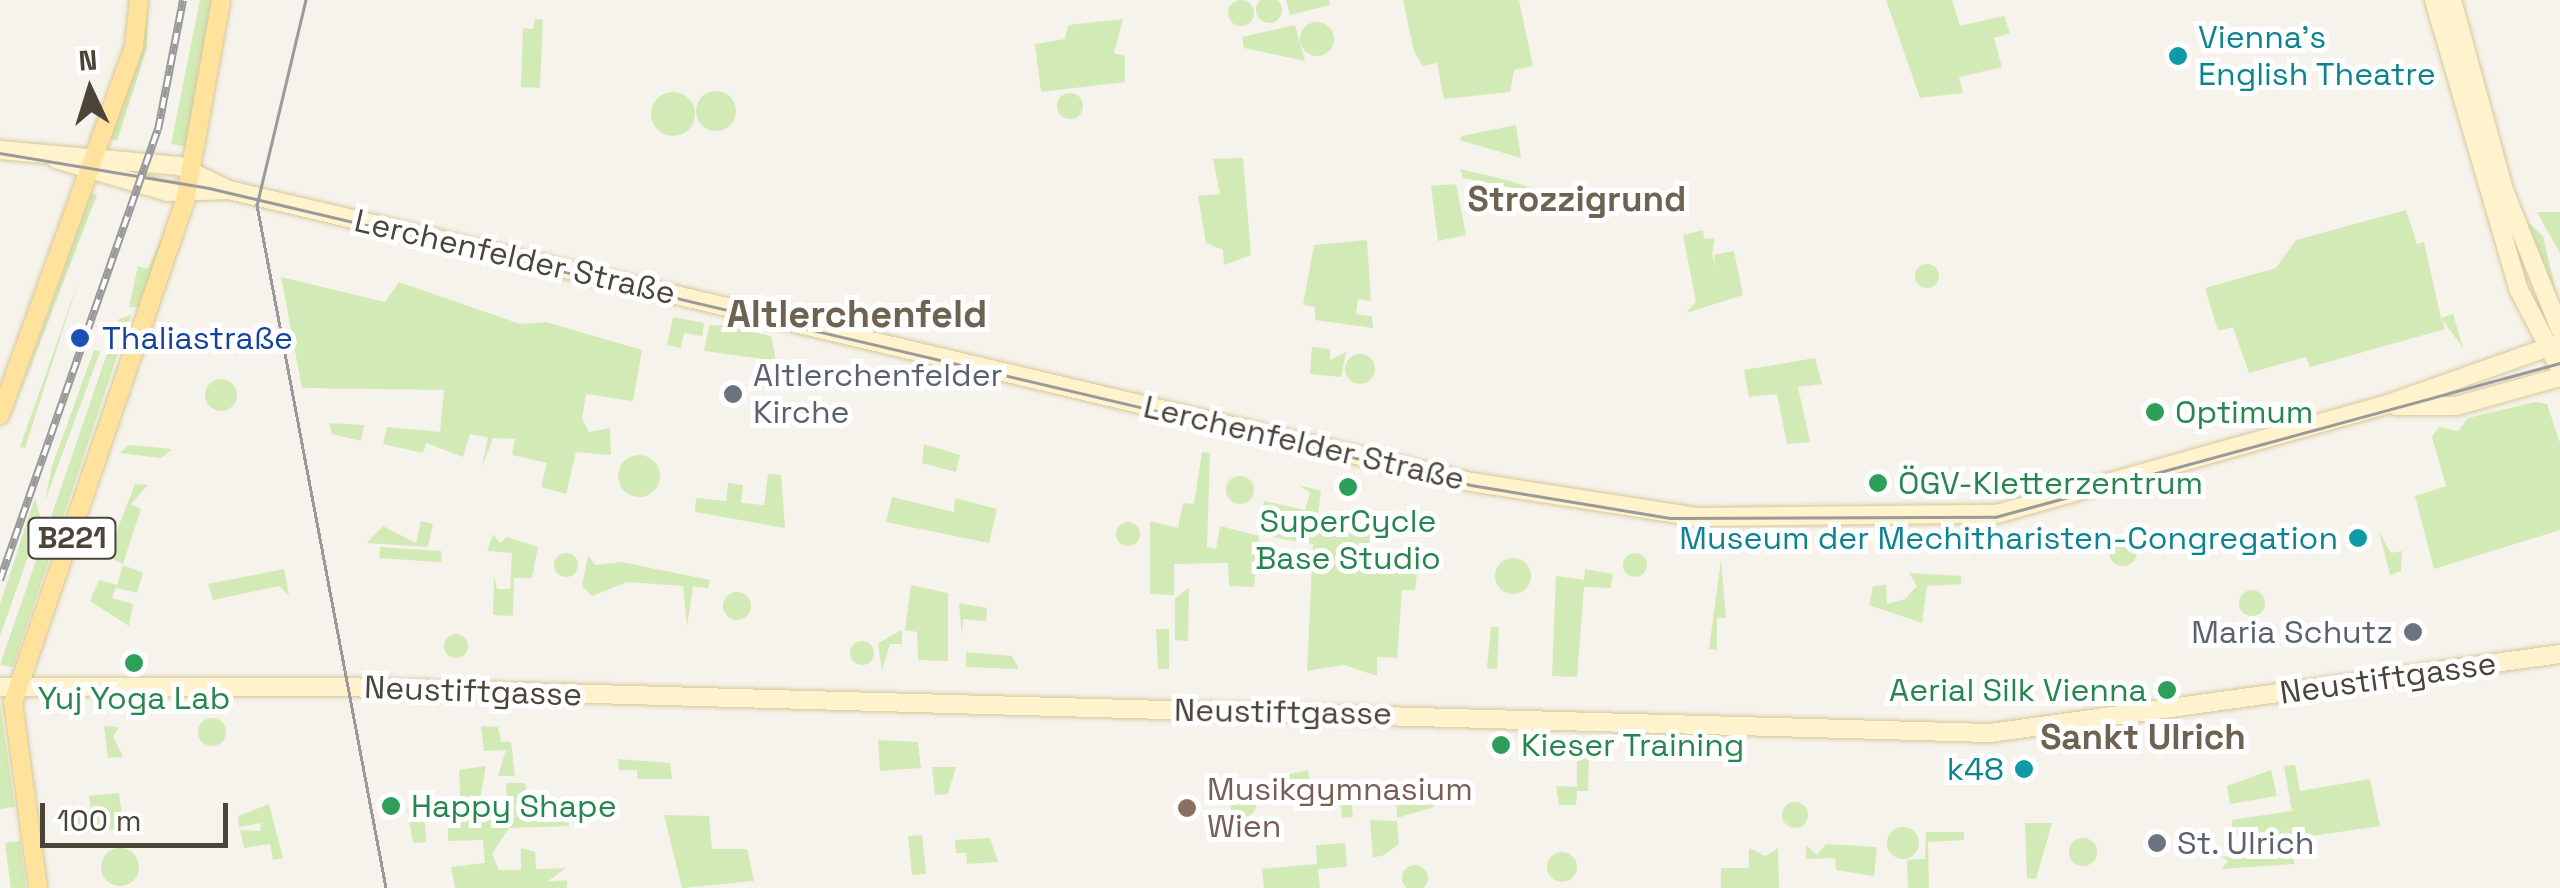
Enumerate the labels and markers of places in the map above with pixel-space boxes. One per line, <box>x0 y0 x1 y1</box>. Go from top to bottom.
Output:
place label: Vienna's English Theatre <box>2198 19 2436 94</box>
marker: Vienna's English Theatre <box>2167 45 2189 67</box>
place label: Thaliastraße <box>102 319 293 357</box>
marker: Thaliastraße <box>67 325 93 351</box>
place label: Altlerchenfelder Kirche <box>753 357 1003 432</box>
marker: Altlerchenfelder Kirche <box>722 383 744 405</box>
place label: Optimum <box>2175 393 2313 431</box>
marker: Optimum <box>2144 401 2166 423</box>
place label: ÖGV-Kletterzentrum <box>1898 464 2203 502</box>
marker: ÖGV-Kletterzentrum <box>1867 472 1889 494</box>
marker: SuperCycle Base Studio <box>1337 476 1359 498</box>
place label: SuperCycle Base Studio <box>1255 503 1441 578</box>
place label: Museum der Mechitharisten-Congregation <box>1679 519 2338 557</box>
marker: Museum der Mechitharisten-Congregation <box>2347 527 2369 549</box>
place label: Maria Schutz <box>2191 613 2393 651</box>
marker: Maria Schutz <box>2402 621 2424 643</box>
marker: Yuj Yoga Lab <box>123 652 145 674</box>
place label: Aerial Silk Vienna <box>1889 671 2147 709</box>
place label: Yuj Yoga Lab <box>37 679 231 717</box>
marker: Aerial Silk Vienna <box>2156 679 2178 701</box>
place label: Kieser Training <box>1521 726 1745 764</box>
marker: Kieser Training <box>1490 734 1512 756</box>
place label: k48 <box>1947 750 2004 788</box>
marker: k48 <box>2013 758 2035 780</box>
place label: Musikgymnasium Wien <box>1207 771 1473 846</box>
place label: Happy Shape <box>411 787 617 825</box>
marker: Happy Shape <box>380 795 402 817</box>
marker: Musikgymnasium Wien <box>1176 797 1198 819</box>
place label: St. Ulrich <box>2177 824 2315 862</box>
marker: St. Ulrich <box>2146 832 2168 854</box>

